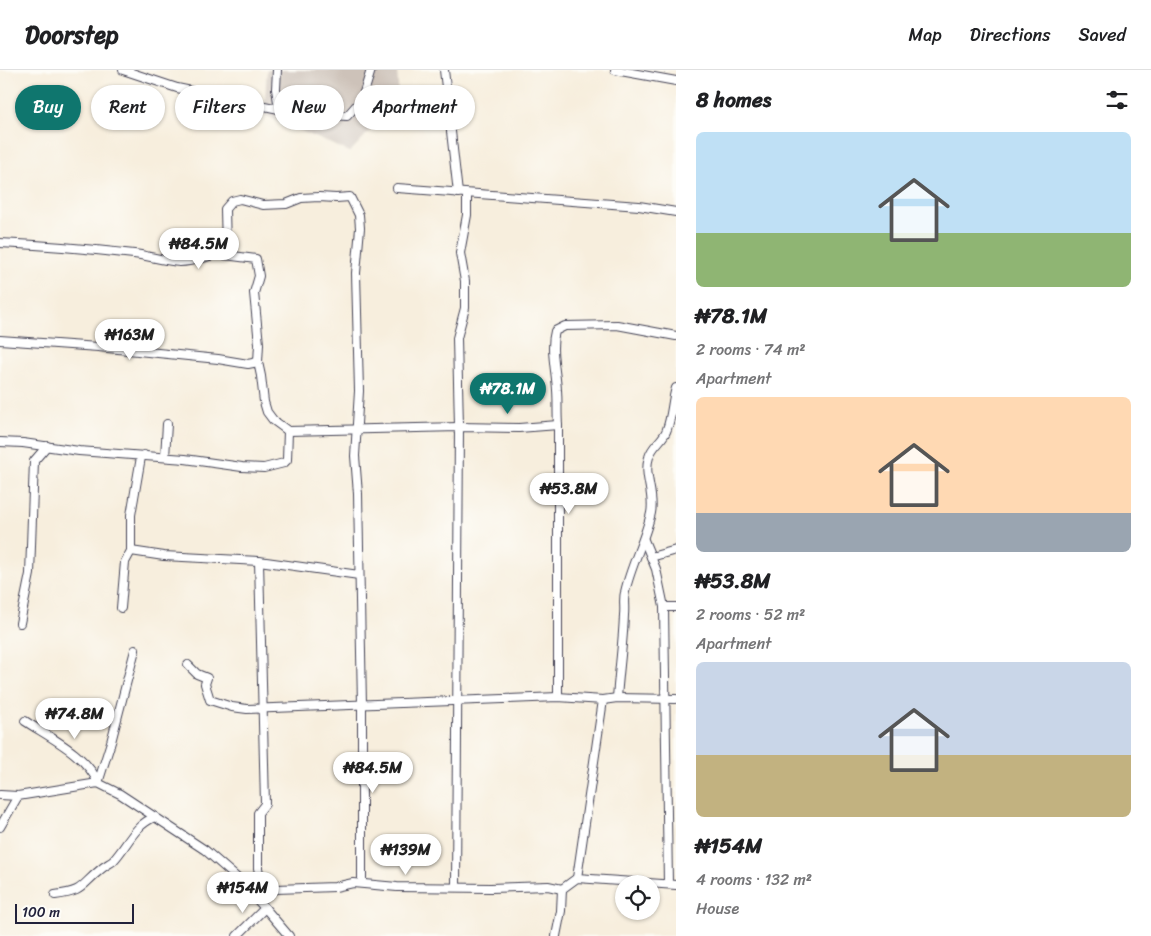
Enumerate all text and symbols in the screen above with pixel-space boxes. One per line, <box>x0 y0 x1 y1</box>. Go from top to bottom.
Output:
text: Doorstep <box>25 14 119 56</box>
text: Map <box>909 19 942 51</box>
text: Directions <box>970 19 1051 51</box>
text: Saved <box>1079 19 1126 51</box>
text: 8 homes <box>696 81 771 119</box>
chip: Buy <box>15 85 81 130</box>
chip: Rent <box>91 85 165 130</box>
chip: Filters <box>175 85 264 130</box>
chip: New <box>274 85 344 130</box>
chip: Apartment <box>354 85 475 130</box>
icon: filters <box>1103 86 1131 114</box>
icon: home <box>869 165 959 255</box>
pin: ₦84.5M <box>158 228 240 270</box>
text: ₦84.5M <box>170 229 228 258</box>
text: ₦78.1M <box>696 297 767 335</box>
pin: ₦163M <box>95 318 165 361</box>
text: ₦163M <box>106 320 154 349</box>
text: 2 rooms · 74 m² <box>696 335 806 364</box>
text: Apartment <box>696 364 772 393</box>
pin: ₦78.1M <box>467 372 549 415</box>
text: ₦78.1M <box>481 374 535 403</box>
icon: home <box>869 430 959 520</box>
pin: ₦53.8M <box>528 472 610 515</box>
text: ₦53.8M <box>541 474 597 503</box>
text: ₦53.8M <box>696 562 770 600</box>
text: 2 rooms · 52 m² <box>696 600 805 629</box>
text: Apartment <box>696 629 772 658</box>
icon: home <box>869 695 959 785</box>
pin: ₦74.8M <box>34 698 116 740</box>
text: ₦74.8M <box>46 699 104 728</box>
pin: ₦84.5M <box>332 752 414 794</box>
text: ₦84.5M <box>344 753 402 782</box>
text: ₦154M <box>696 827 762 865</box>
pin: ₦139M <box>371 834 441 876</box>
text: ₦139M <box>381 835 431 864</box>
text: 4 rooms · 132 m² <box>696 865 812 894</box>
pin: ₦154M <box>208 872 278 914</box>
text: ₦154M <box>218 873 268 902</box>
map controls <box>615 875 660 920</box>
button: locate <box>615 875 660 920</box>
text: House <box>696 894 739 923</box>
text: 100 m <box>22 900 60 925</box>
scale bar <box>15 901 134 924</box>

